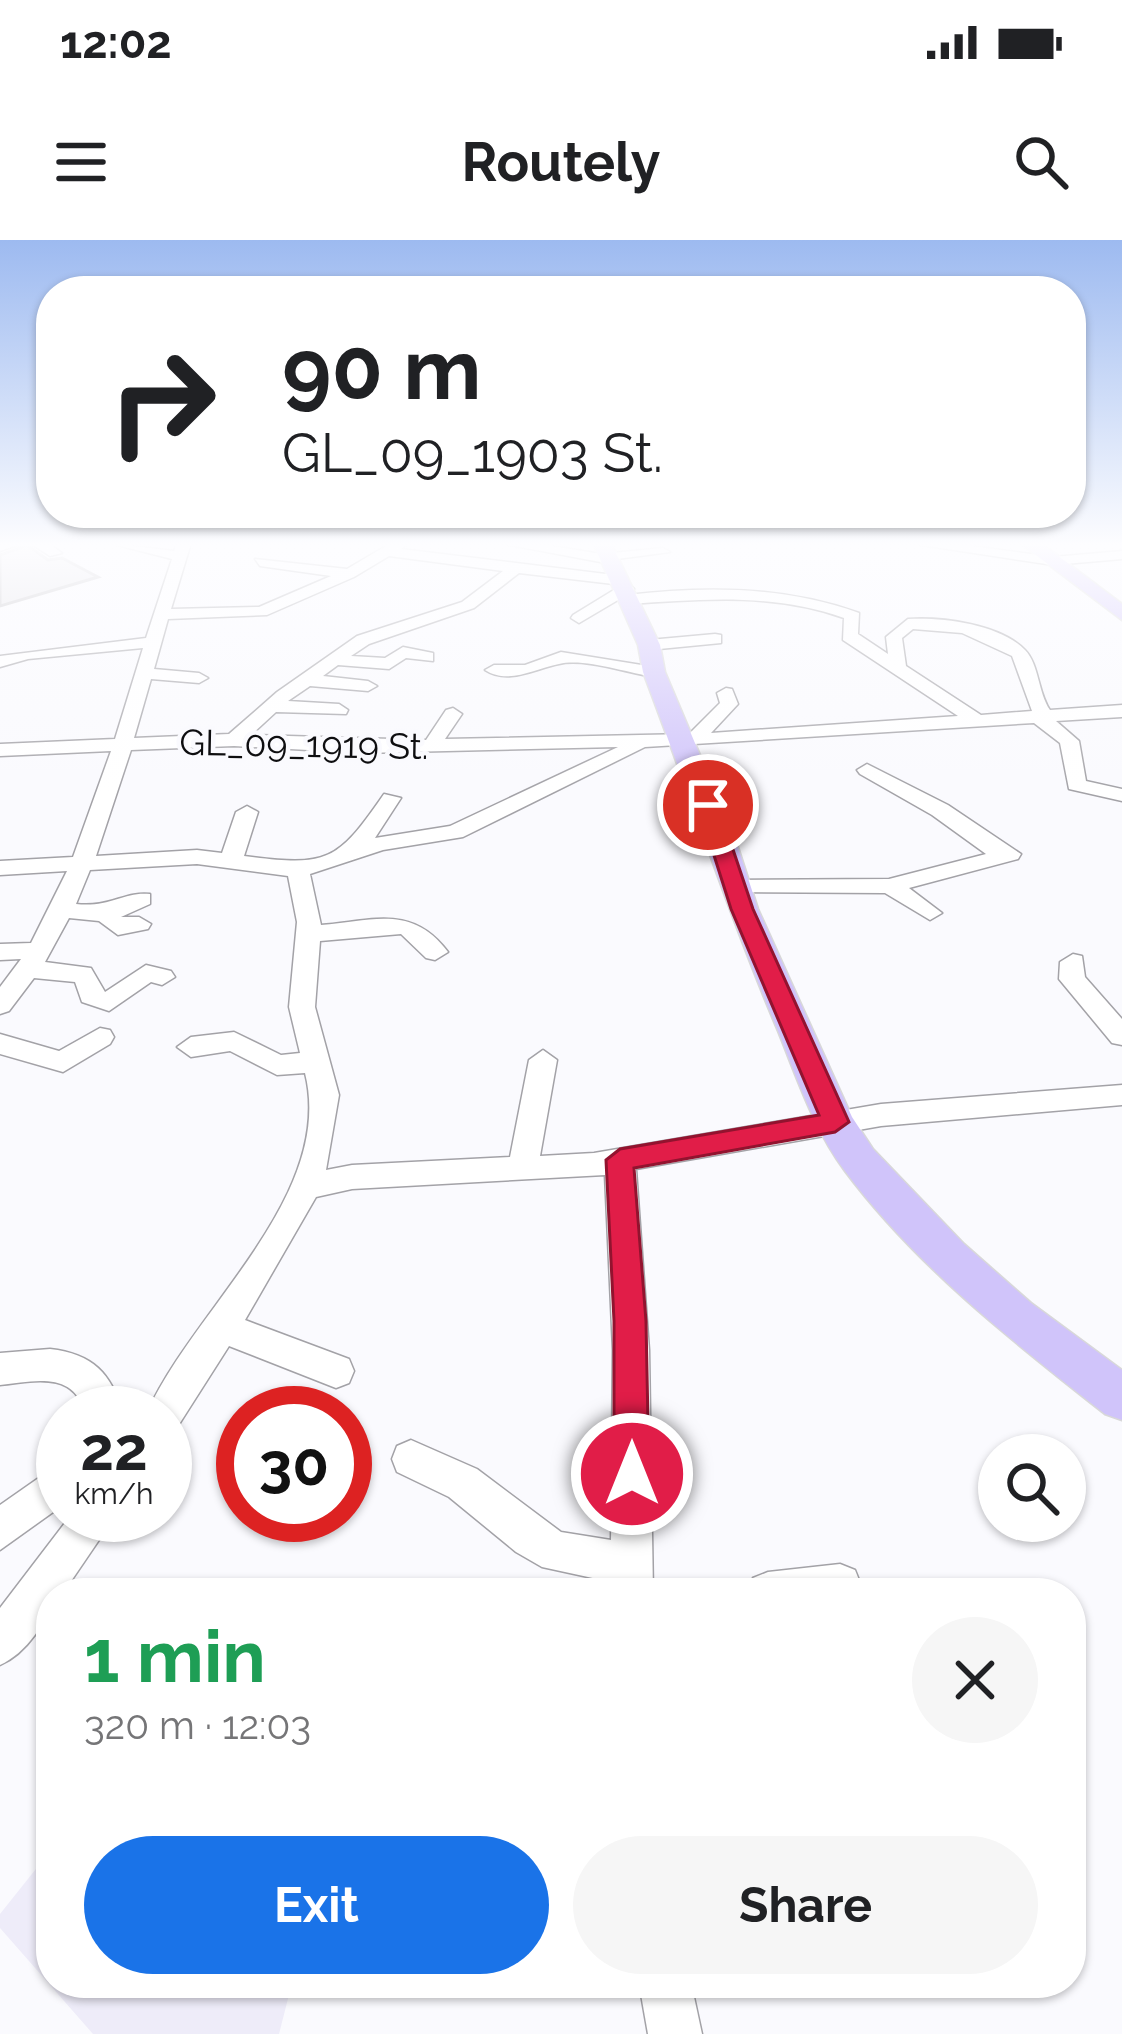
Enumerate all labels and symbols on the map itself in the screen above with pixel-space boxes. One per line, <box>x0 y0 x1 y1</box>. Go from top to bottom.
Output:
street label: GL_09_1919 St. <box>179 721 429 767</box>
pin <box>657 754 759 856</box>
speed limit sign: 30 <box>216 1386 372 1542</box>
position arrow <box>569 1411 695 1537</box>

